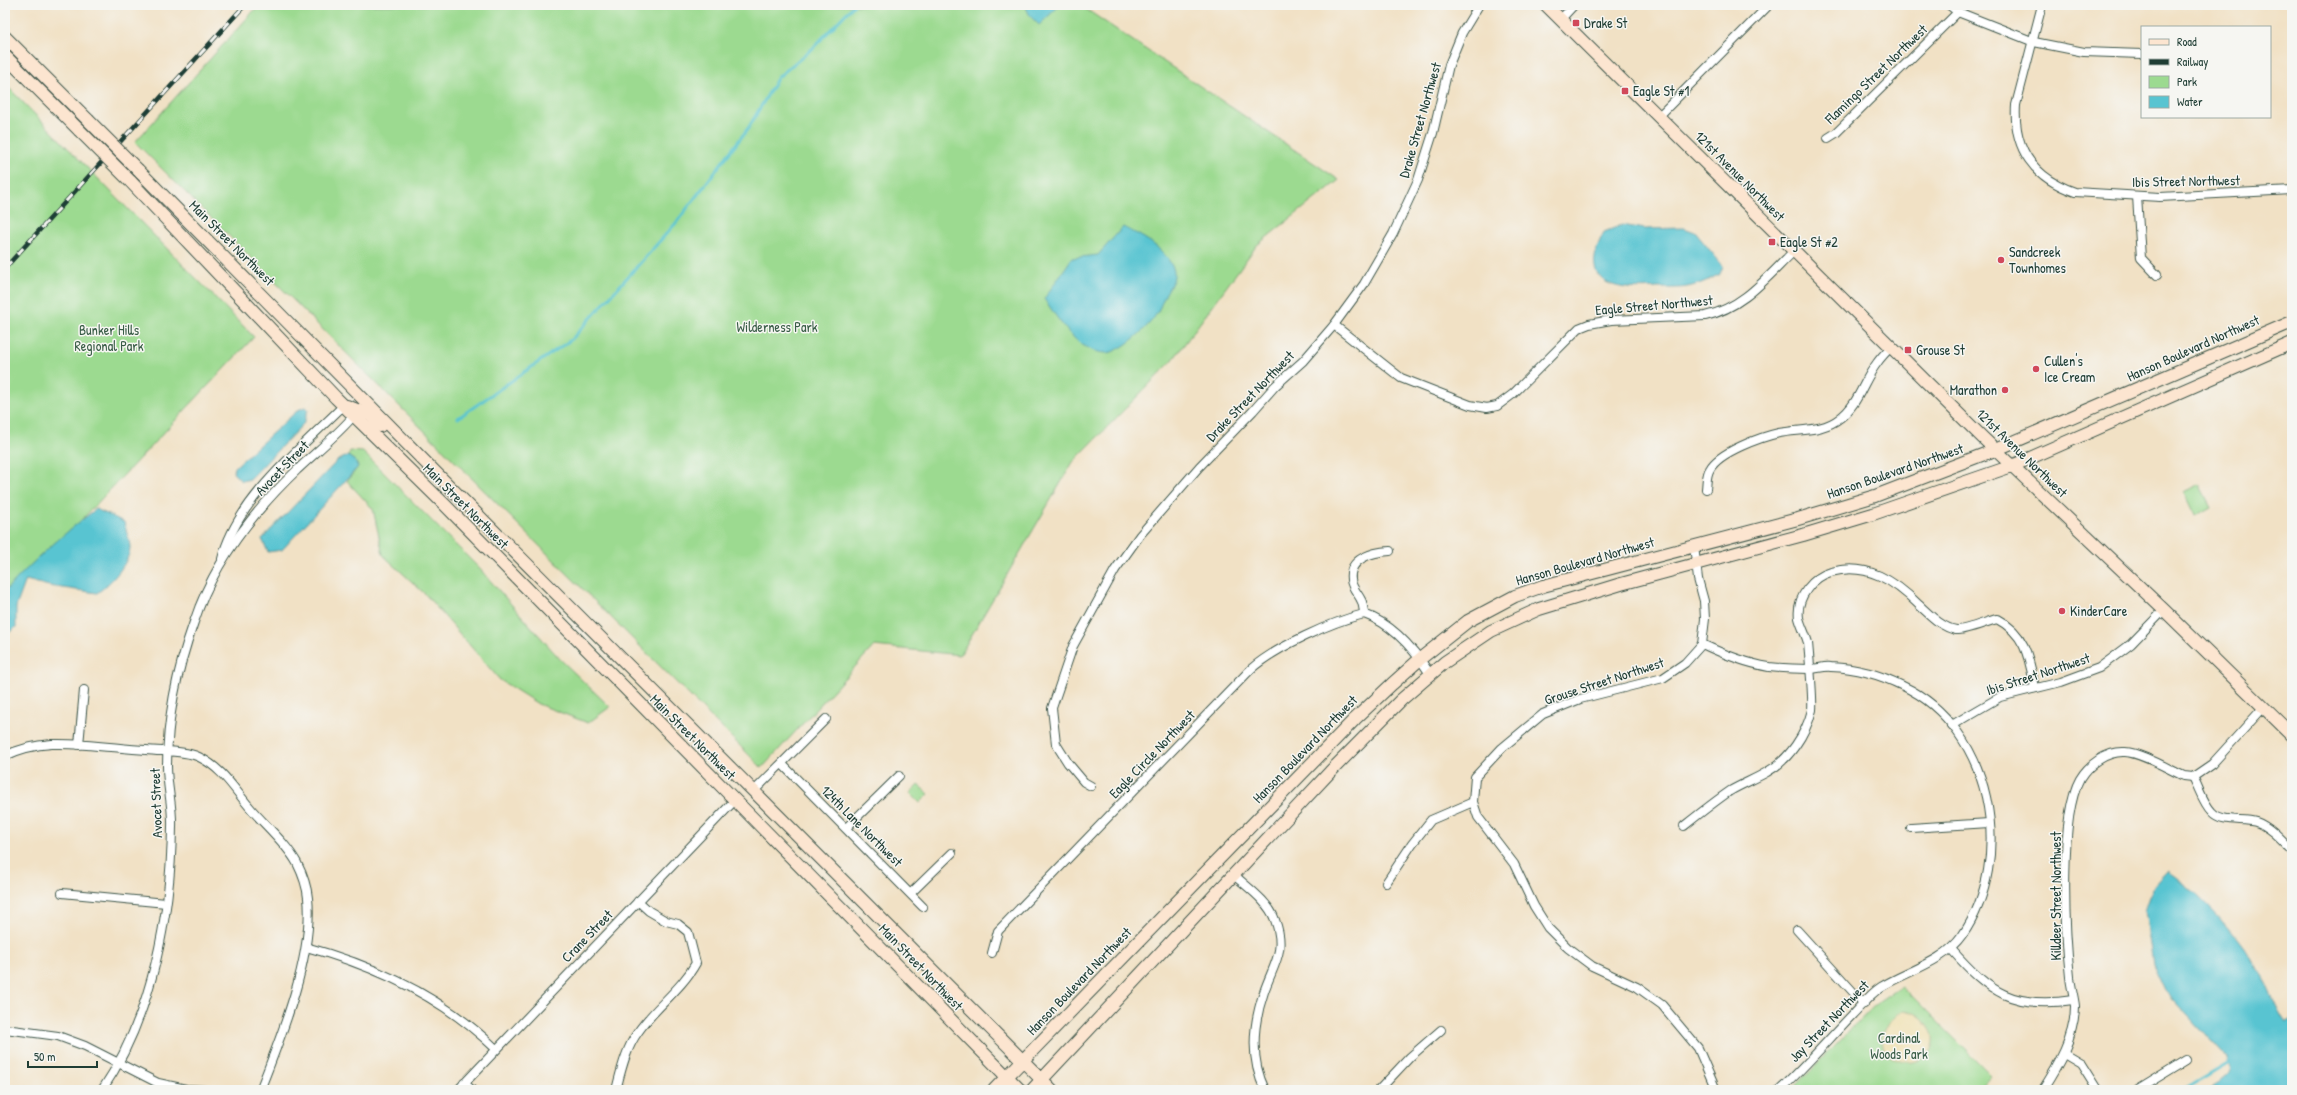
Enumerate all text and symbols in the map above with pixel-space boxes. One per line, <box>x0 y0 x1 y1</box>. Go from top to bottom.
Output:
place label: Drake St <box>1584 13 1628 32</box>
marker: Drake St <box>1571 18 1581 28</box>
street label: Flamingo Street Northwest <box>1819 20 1932 129</box>
legend <box>2141 26 2271 118</box>
text: Road <box>2177 33 2197 50</box>
text: Railway <box>2177 53 2208 70</box>
street label: Drake Street Northwest <box>1394 60 1445 180</box>
text: Park <box>2177 73 2197 90</box>
place label: Eagle St #1 <box>1633 81 1689 101</box>
marker: Eagle St #1 <box>1620 86 1630 96</box>
text: Water <box>2177 93 2203 110</box>
street label: 121st Avenue Northwest <box>1691 126 1790 225</box>
street label: Ibis Street Northwest <box>2132 170 2240 191</box>
street label: Main Street Northwest <box>185 196 279 290</box>
place label: Eagle St #2 <box>1780 232 1838 252</box>
marker: Eagle St #2 <box>1767 237 1777 247</box>
place label: Sandcreek Townhomes <box>2009 242 2066 277</box>
marker: Sandcreek Townhomes <box>1996 255 2006 265</box>
street label: Eagle Street Northwest <box>1595 290 1714 320</box>
street label: Hanson Boulevard Northwest <box>2124 310 2262 385</box>
park label: Wilderness Park <box>736 317 818 336</box>
park label: Bunker Hills Regional Park <box>74 320 144 356</box>
place label: Grouse St <box>1916 340 1965 359</box>
marker: Grouse St <box>1903 345 1913 355</box>
street label: Drake Street Northwest <box>1201 346 1298 445</box>
place label: Cullen's Ice Cream <box>2044 351 2095 386</box>
marker: Cullen's Ice Cream <box>2031 364 2041 374</box>
place label: Marathon <box>1950 380 1997 399</box>
marker: Marathon <box>2000 385 2010 395</box>
street label: 121st Avenue Northwest <box>1972 404 2072 501</box>
street label: Avocet Street <box>251 436 313 499</box>
street label: Hanson Boulevard Northwest <box>1824 438 1966 503</box>
street label: Main Street Northwest <box>419 459 513 553</box>
street label: Hanson Boulevard Northwest <box>1513 532 1656 589</box>
place label: KinderCare <box>2070 601 2128 620</box>
marker: KinderCare <box>2057 606 2067 616</box>
street label: Ibis Street Northwest <box>1984 648 2092 699</box>
street label: Grouse Street Northwest <box>1542 652 1666 709</box>
street label: Main Street Northwest <box>646 690 740 784</box>
street label: Hanson Boulevard Northwest <box>1248 690 1361 807</box>
street label: Eagle Circle Northwest <box>1105 705 1200 803</box>
street label: Avocet Street <box>145 768 166 838</box>
street label: 124th Lane Northwest <box>817 781 907 871</box>
street label: Killdeer Street Northwest <box>2046 831 2065 960</box>
street label: Crane Street <box>557 905 617 966</box>
street label: Main Street Northwest <box>875 919 968 1014</box>
street label: Hanson Boulevard Northwest <box>1022 922 1135 1039</box>
street label: Jay Street Northwest <box>1785 975 1874 1066</box>
park label: Cardinal Woods Park <box>1870 1028 1928 1063</box>
scale bar <box>28 1043 97 1069</box>
text: 50 m <box>34 1048 55 1065</box>

